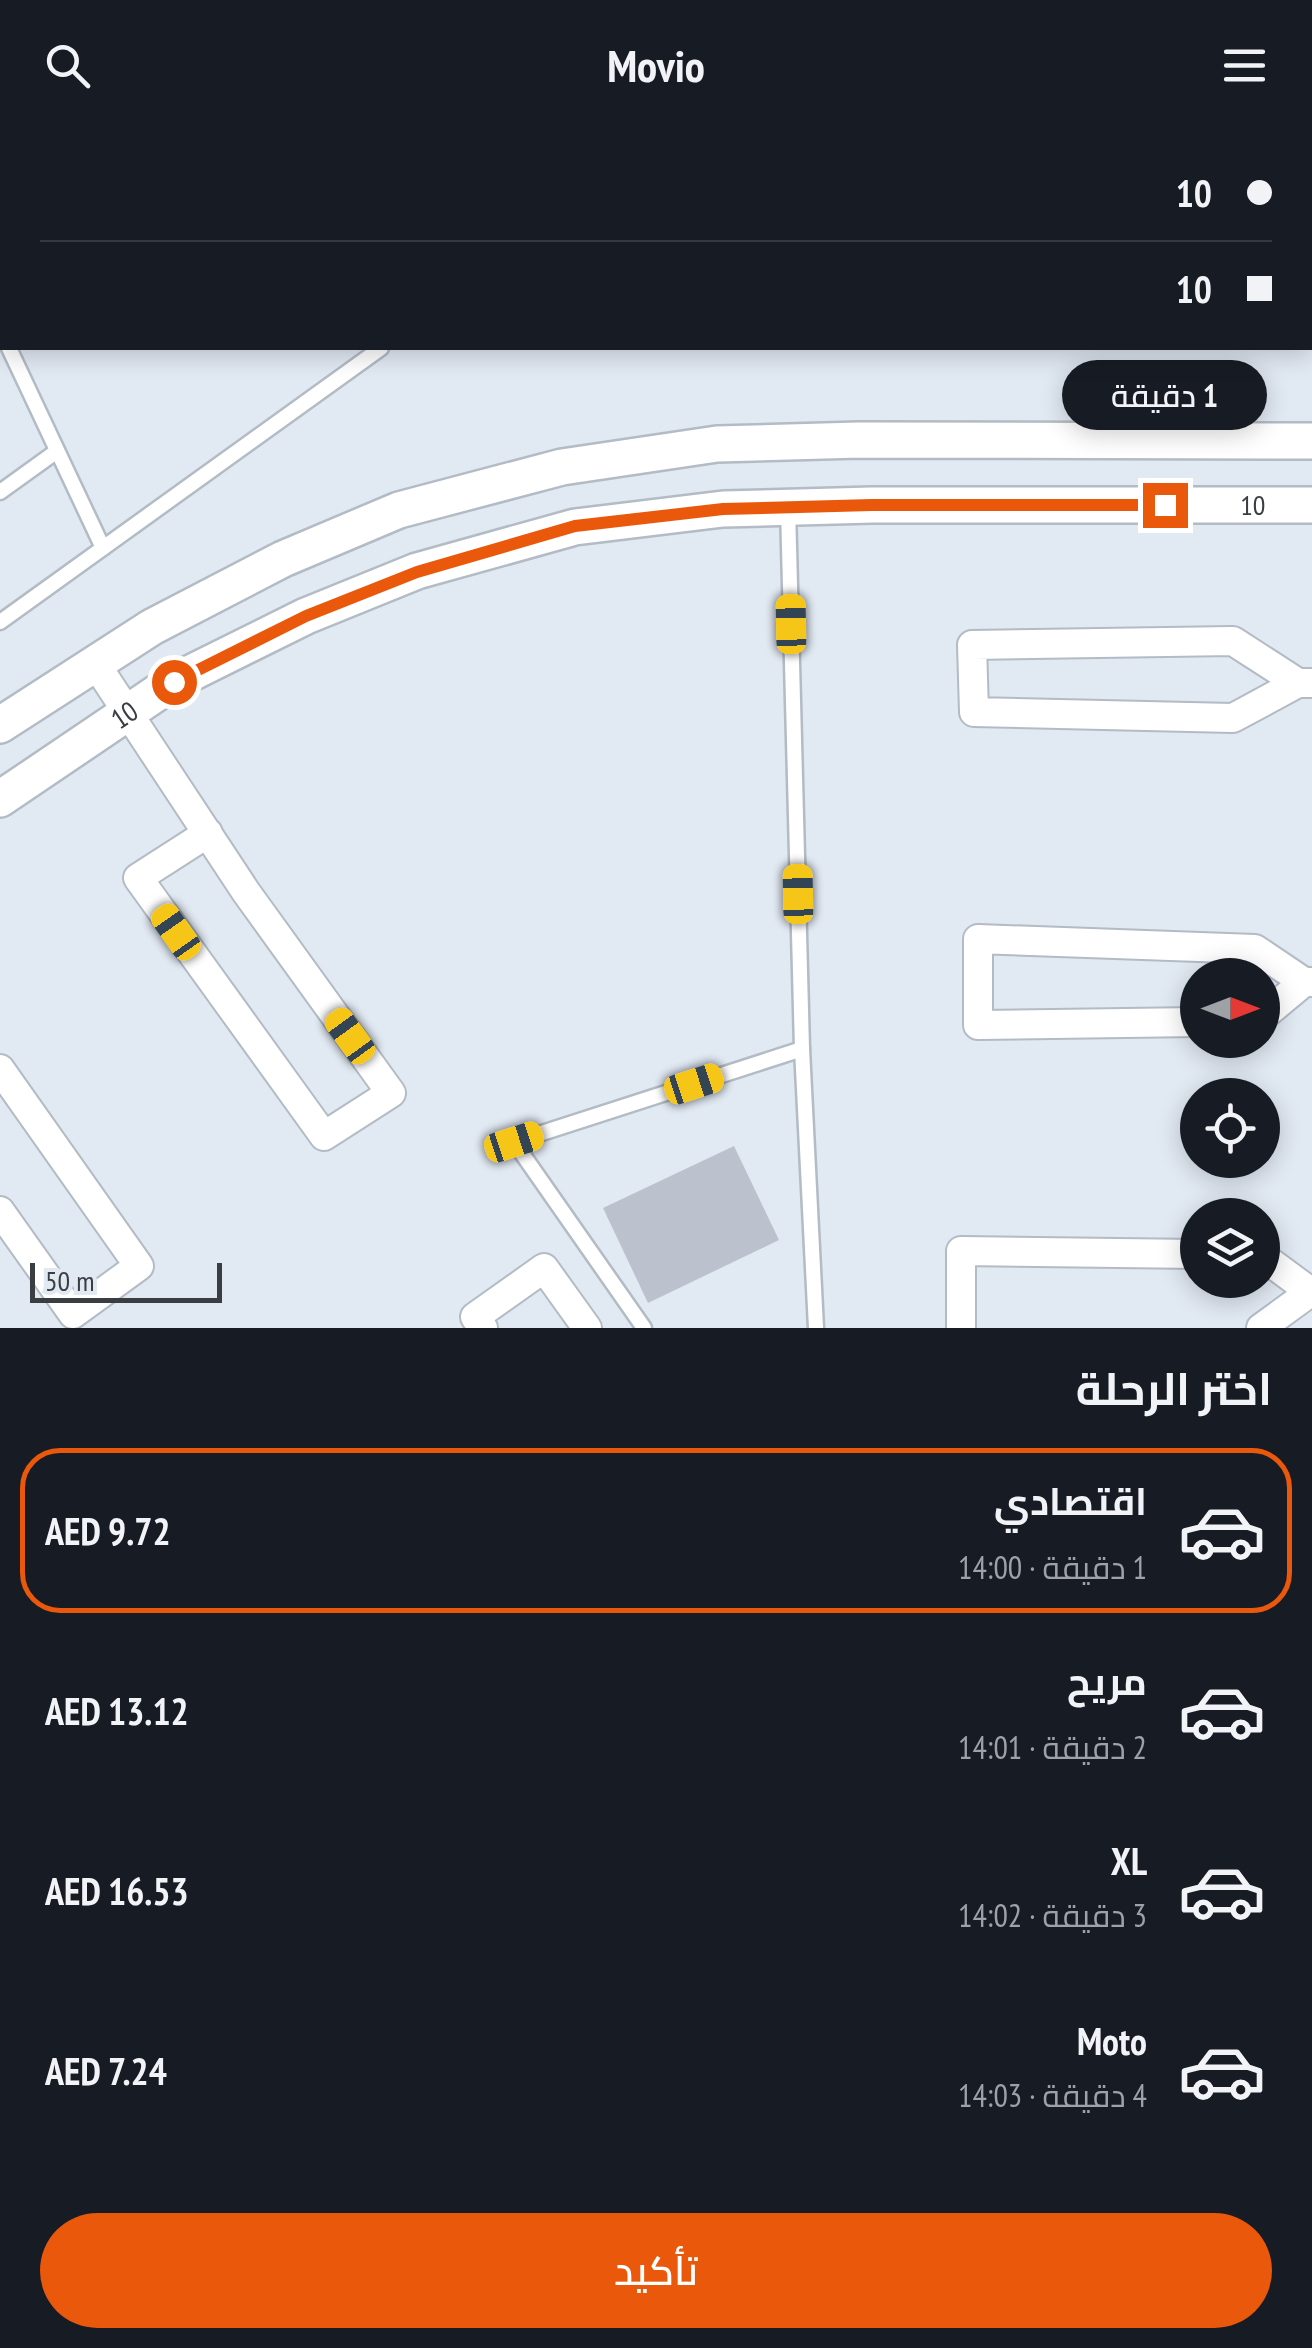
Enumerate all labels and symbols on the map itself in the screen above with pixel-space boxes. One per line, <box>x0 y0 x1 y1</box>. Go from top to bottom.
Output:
callout: 1 دقيقة <box>1062 360 1268 430</box>
route end <box>1143 483 1188 528</box>
street label: 10 <box>1240 486 1265 523</box>
car <box>775 594 807 654</box>
route start <box>152 660 197 705</box>
street label: 10 <box>103 692 145 737</box>
car <box>782 864 814 924</box>
car <box>147 899 205 965</box>
north arrow <box>1180 958 1280 1058</box>
car <box>320 1003 380 1069</box>
car <box>661 1060 727 1108</box>
car <box>481 1118 547 1166</box>
scale bar <box>30 1258 222 1302</box>

